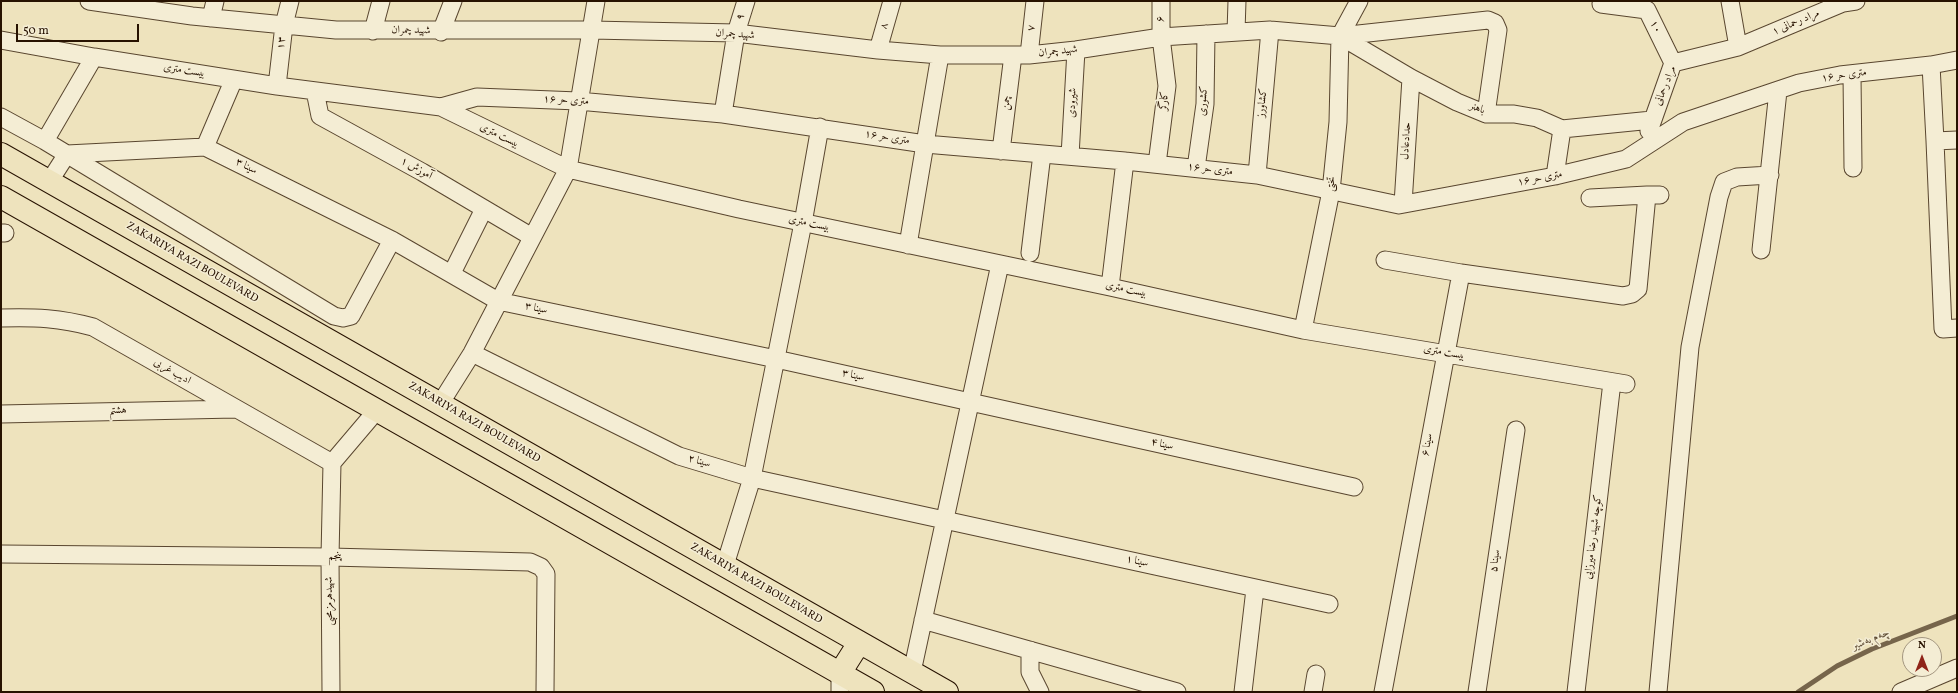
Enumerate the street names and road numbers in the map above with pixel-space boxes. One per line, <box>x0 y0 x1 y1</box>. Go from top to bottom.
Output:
street label: مراد رحمانی ۱ <box>1770 7 1822 39</box>
street label: ۹ <box>734 12 748 22</box>
street label: ۶ <box>1154 16 1168 22</box>
street label: ۱۰ <box>1646 18 1664 36</box>
street label: ۸ <box>878 21 892 31</box>
street label: شهید چمران <box>391 24 431 38</box>
street label: ۷ <box>1025 24 1039 32</box>
street label: شهید چمران <box>715 27 755 43</box>
street label: ۱۳ <box>275 36 289 50</box>
street label: شهید چمران <box>1038 43 1078 61</box>
street label: بیست متری <box>162 61 206 81</box>
street label: مراد رحمانی <box>1652 64 1680 108</box>
street label: ۱۶ متری حر <box>1820 66 1868 86</box>
street label: کشوری <box>1196 86 1212 116</box>
street label: شیرودی <box>1066 88 1080 118</box>
street label: کشاورز <box>1255 88 1271 118</box>
street label: کارگر <box>1157 91 1173 111</box>
street label: ۱۶ متری حر <box>543 93 589 109</box>
street label: چمن <box>1000 95 1014 111</box>
street label: باهنر <box>1467 100 1487 118</box>
street label: بیست متری <box>477 121 521 151</box>
street label: حدادعادل <box>1399 122 1415 160</box>
street label: ۱۶ متری حر <box>863 128 911 148</box>
street label: آموزش ۱ <box>398 155 434 183</box>
street label: سینا ۳ <box>233 156 259 178</box>
street label: ۱۶ متری حر <box>1187 161 1233 179</box>
street label: ۱۶ متری حر <box>1516 168 1564 190</box>
street label: تختی <box>1325 176 1339 192</box>
street label: بیست متری <box>787 213 831 235</box>
street label: ZAKARIYA RAZI BOULEVARD <box>124 220 260 306</box>
street label: بیست متری <box>1104 279 1148 301</box>
street label: سینا ۳ <box>523 300 549 318</box>
street label: بیست متری <box>1422 343 1466 363</box>
street label: ادیب غربی <box>151 356 193 388</box>
street label: سینا ۳ <box>840 367 866 385</box>
street label: ZAKARIYA RAZI BOULEVARD <box>406 380 542 466</box>
street label: هشتم <box>109 404 127 418</box>
street label: سینا ۶ <box>1420 433 1436 457</box>
street label: سینا ۴ <box>1149 436 1175 454</box>
street label: سینا ۲ <box>686 453 712 471</box>
street label: کوچه شهید رضا میرزایی <box>1582 494 1606 580</box>
street label: ZAKARIYA RAZI BOULEVARD <box>688 541 824 627</box>
street label: سینا ۵ <box>1488 549 1504 573</box>
street label: پنجم <box>328 550 342 564</box>
street label: ۱ سینا <box>1124 553 1150 571</box>
street label: شهیدهرمزمحبی <box>323 576 337 626</box>

